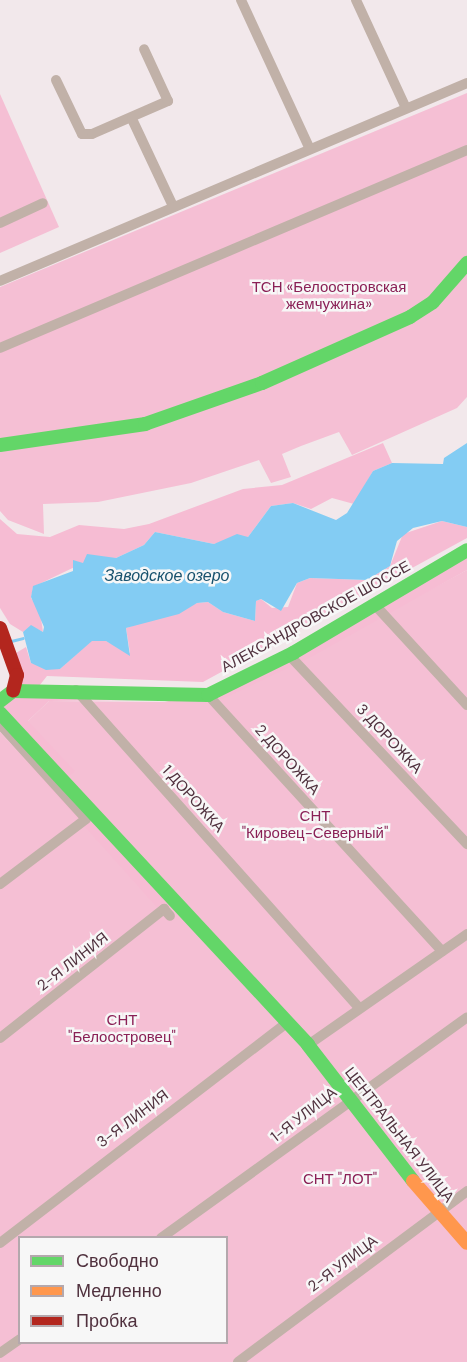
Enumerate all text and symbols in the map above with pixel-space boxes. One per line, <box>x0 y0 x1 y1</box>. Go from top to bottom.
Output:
park label: ТСН «Белоостровская жемчужина» <box>252 278 406 313</box>
street label: АЛЕКСАНДРОВСКОЕ ШОССЕ <box>218 557 414 677</box>
water label: Заводское озеро <box>105 566 229 586</box>
street label: 3 ДОРОЖКА <box>352 701 426 777</box>
street label: 2 ДОРОЖКА <box>251 721 323 799</box>
street label: 1 ДОРОЖКА <box>158 762 228 836</box>
park label: СНТ "Кировец-Северный" <box>242 807 388 842</box>
street label: 2-Я ЛИНИЯ <box>34 929 112 995</box>
park label: СНТ "Белоостровец" <box>68 1011 176 1046</box>
street label: ЦЕНТРАЛЬНАЯ УЛИЦА <box>341 1064 457 1206</box>
street label: 1-Я УЛИЦА <box>268 1084 340 1146</box>
street label: 3-Я ЛИНИЯ <box>94 1086 172 1152</box>
park label: СНТ "ЛОТ" <box>303 1171 377 1189</box>
street label: 2-Я УЛИЦА <box>305 1232 381 1296</box>
legend <box>18 1236 228 1344</box>
text: Свободно <box>76 1249 159 1273</box>
text: Медленно <box>76 1279 162 1303</box>
text: Пробка <box>76 1309 138 1333</box>

